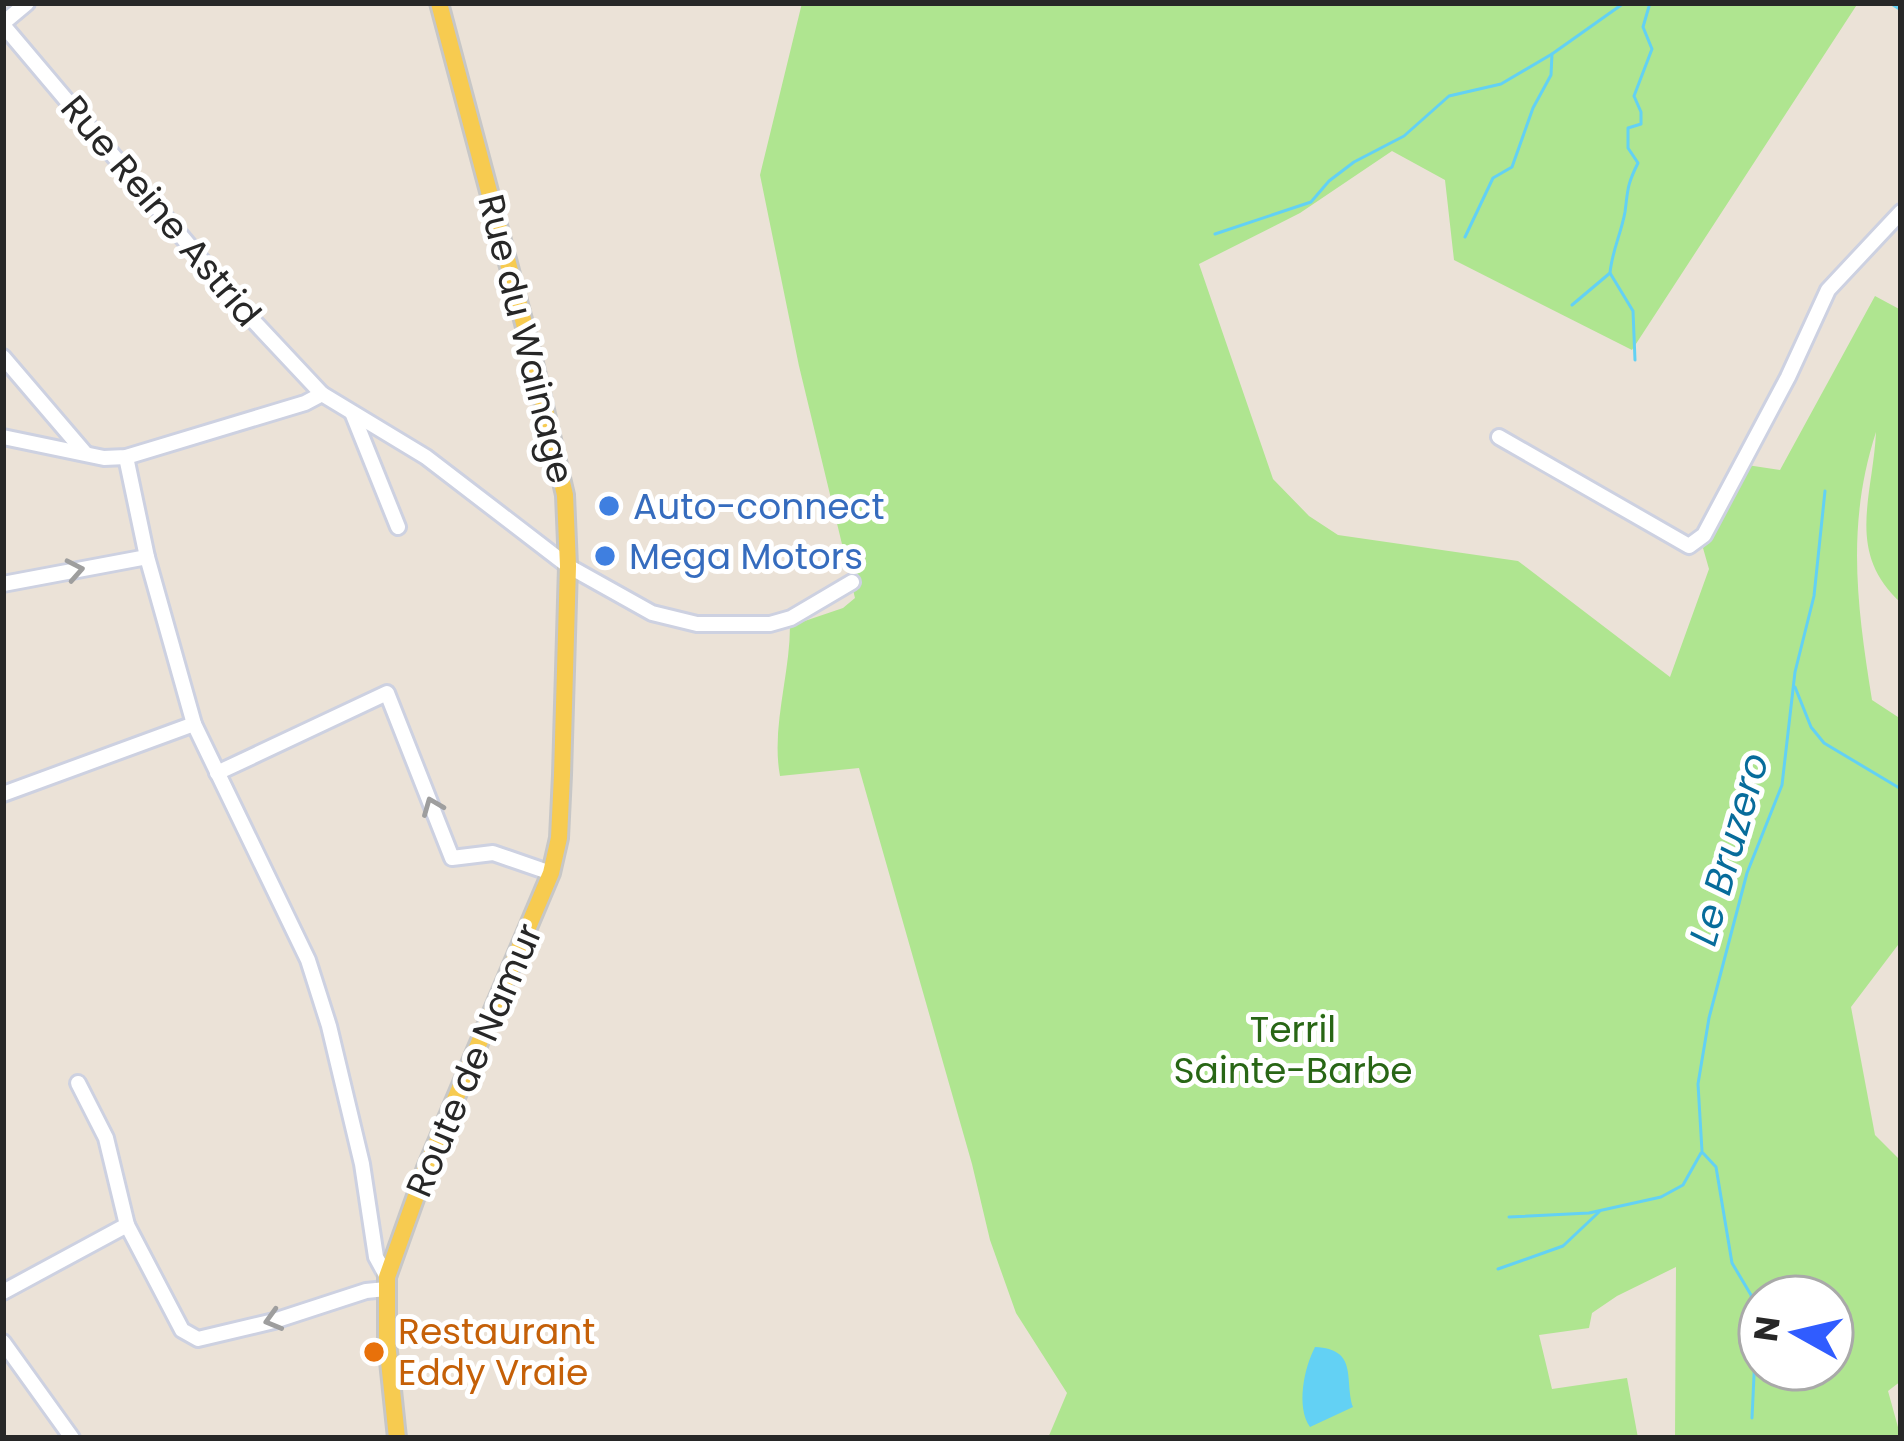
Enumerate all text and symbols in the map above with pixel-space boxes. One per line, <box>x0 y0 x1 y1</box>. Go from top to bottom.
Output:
street label: Rue Reine Astrid <box>49 84 273 338</box>
street label: Rue du Wainage <box>465 189 587 489</box>
place label: Auto-connect <box>633 481 885 532</box>
marker: Auto-connect <box>596 493 622 519</box>
place label: Mega Motors <box>629 531 863 582</box>
marker: Mega Motors <box>592 543 618 569</box>
one-way arrow <box>65 558 85 584</box>
water label: Le Bruzero <box>1675 746 1783 952</box>
one-way arrow <box>422 796 446 817</box>
street label: Route de Namur <box>393 915 555 1205</box>
park label: Terril Sainte-Barbe <box>1173 1004 1413 1096</box>
north arrow <box>1736 1273 1856 1393</box>
one-way arrow <box>264 1306 284 1331</box>
place label: Restaurant Eddy Vraie <box>398 1306 595 1398</box>
text: N <box>1742 1313 1792 1344</box>
marker: Restaurant Eddy Vraie <box>361 1339 387 1365</box>

